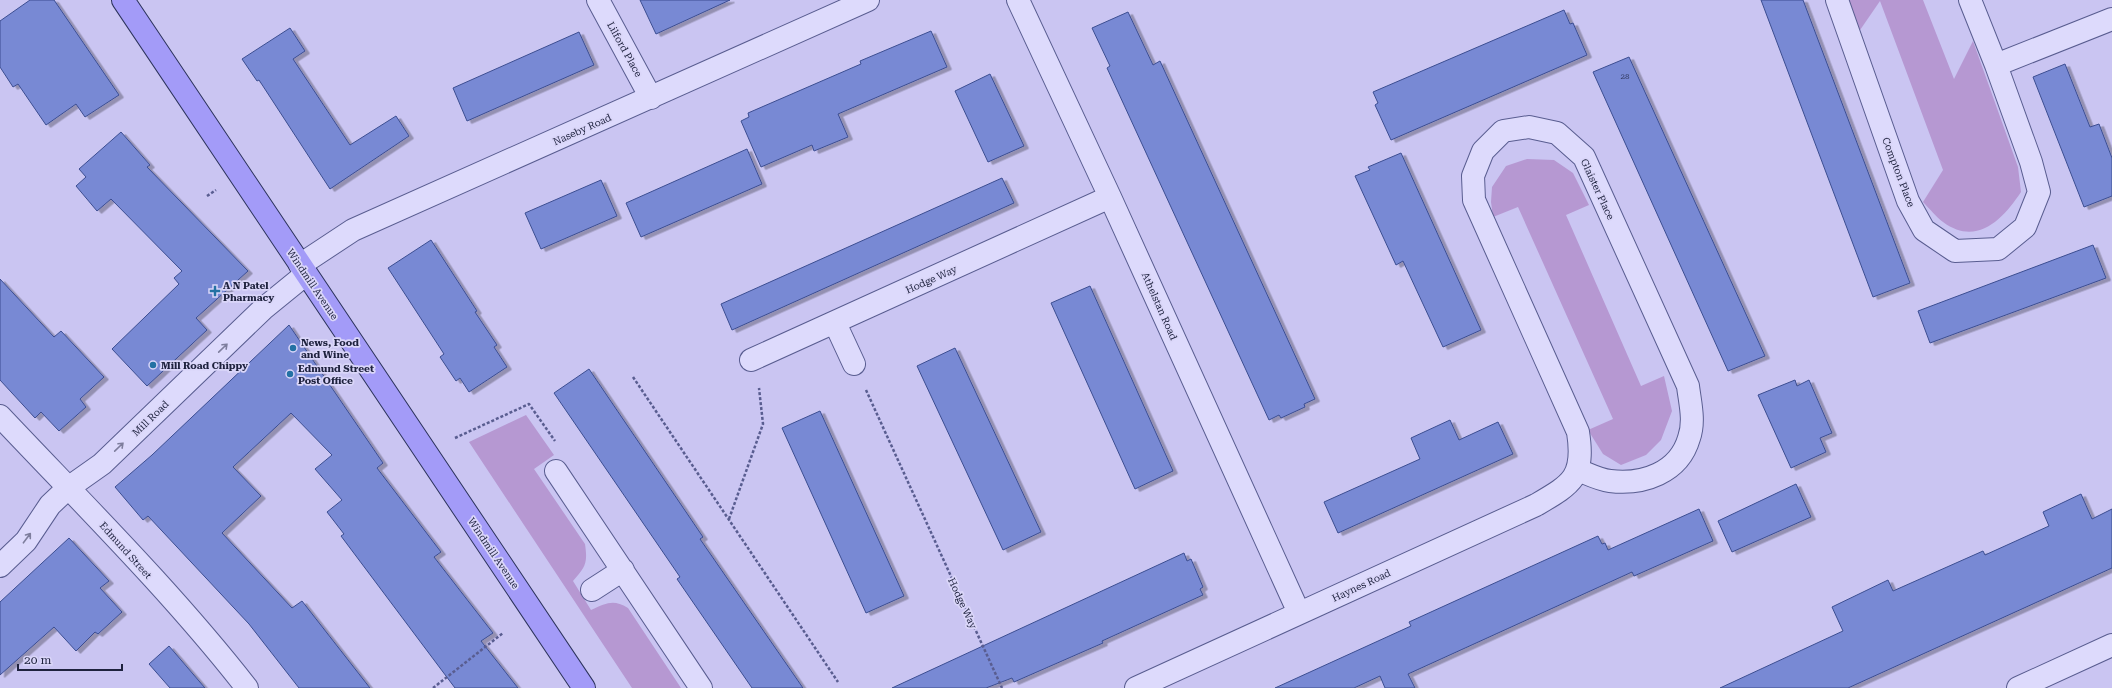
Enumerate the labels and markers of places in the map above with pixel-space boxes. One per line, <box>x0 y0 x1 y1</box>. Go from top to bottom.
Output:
place label: A N Patel Pharmacy <box>223 280 274 303</box>
marker: A N Patel Pharmacy <box>210 286 220 296</box>
place label: News, Food and Wine <box>301 337 359 360</box>
marker: News, Food and Wine <box>288 343 298 353</box>
marker: Mill Road Chippy <box>148 360 158 370</box>
place label: Mill Road Chippy <box>161 360 248 371</box>
place label: Edmund Street Post Office <box>298 363 374 386</box>
marker: Edmund Street Post Office <box>285 369 295 379</box>

